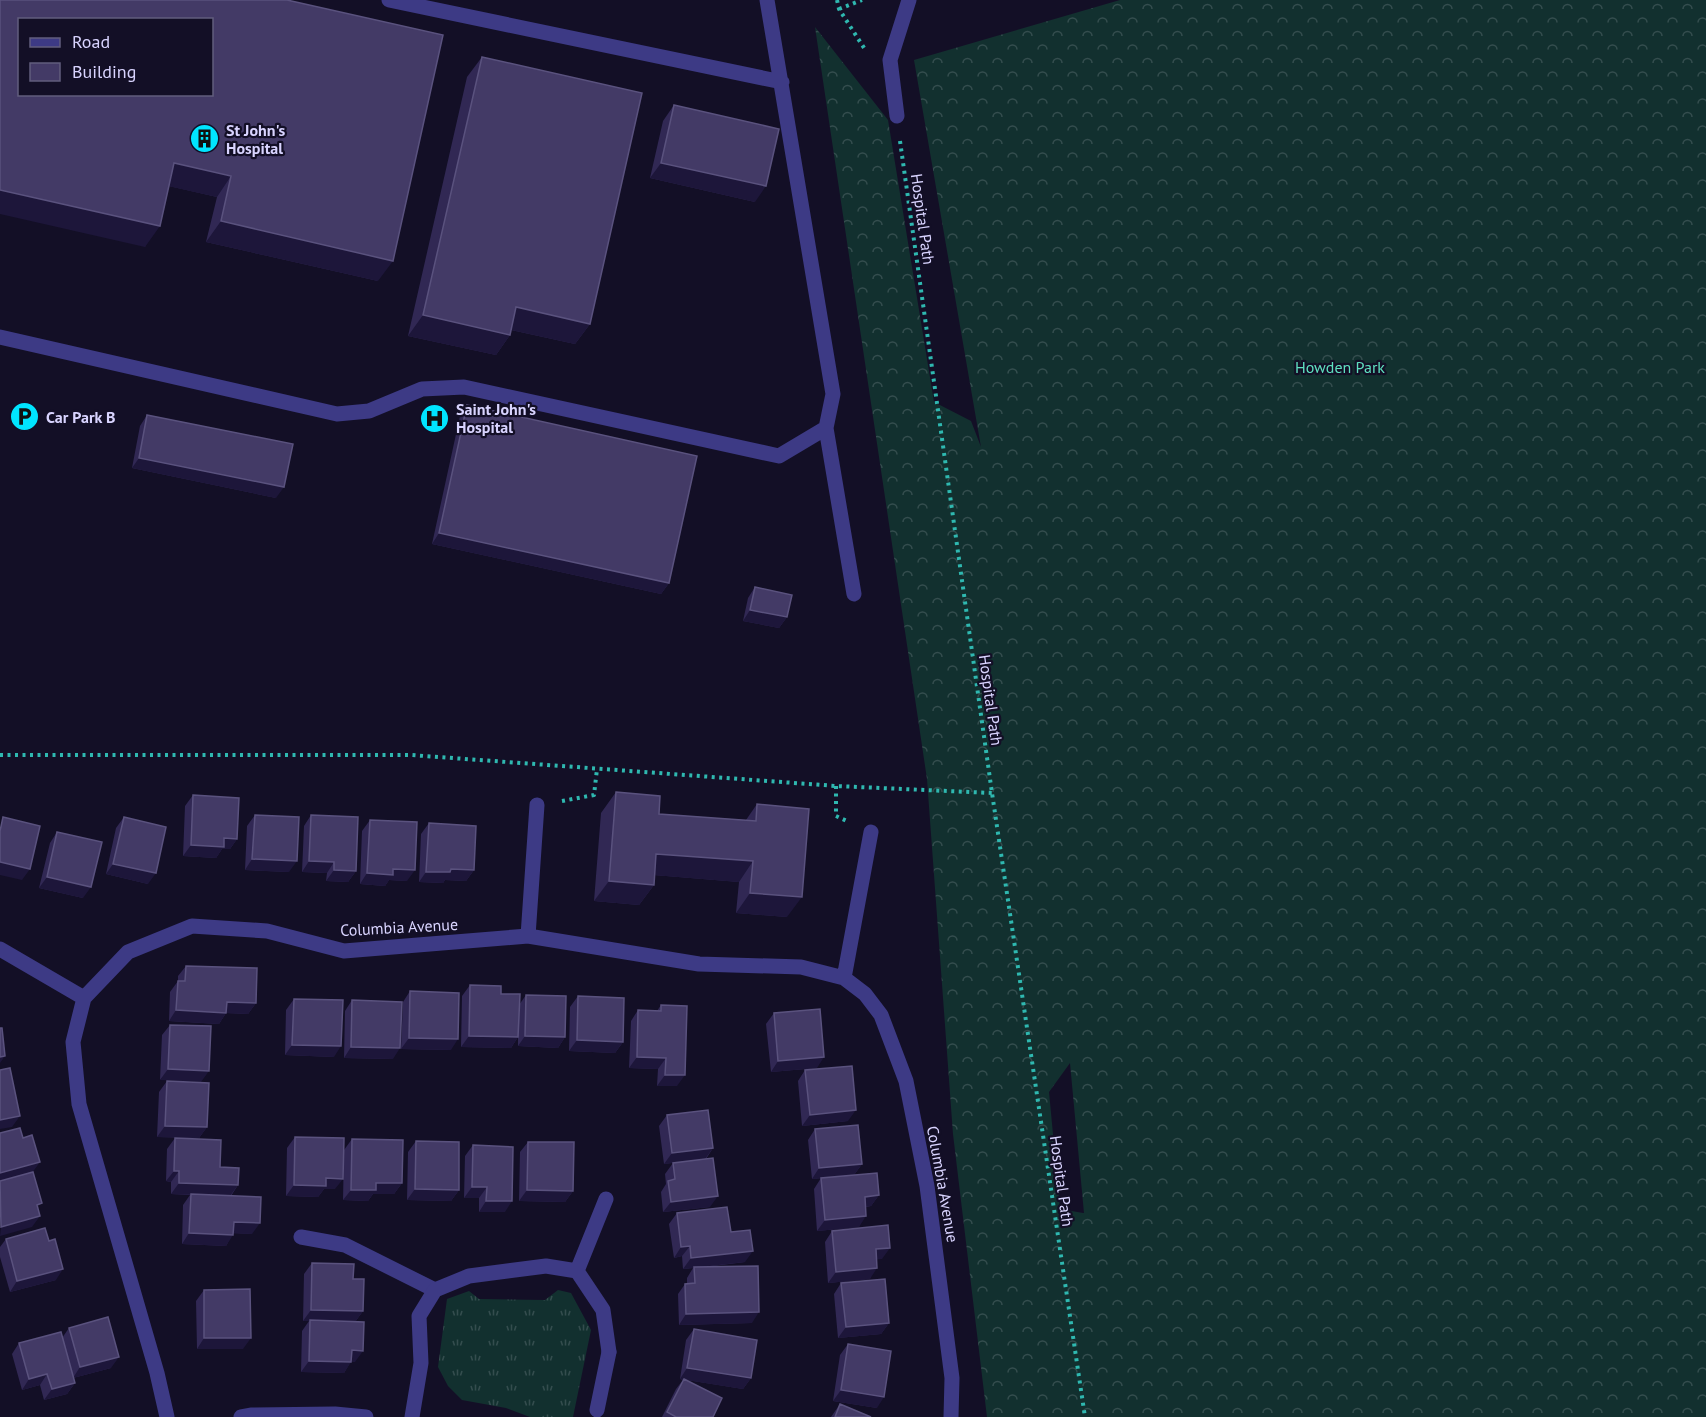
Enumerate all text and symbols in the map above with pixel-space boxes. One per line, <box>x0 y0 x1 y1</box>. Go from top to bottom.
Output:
legend <box>18 18 213 96</box>
text: Road <box>72 30 110 53</box>
text: Building <box>72 60 136 83</box>
place label: St John's Hospital <box>226 120 285 158</box>
building icon: St John's Hospital <box>189 123 221 155</box>
street label: Hospital Path <box>907 172 939 266</box>
park label: Howden Park <box>1295 357 1385 377</box>
place label: Saint John's Hospital <box>456 399 536 437</box>
parking icon: Car Park B <box>9 401 41 433</box>
hospital icon: Saint John's Hospital <box>419 402 451 434</box>
place label: Car Park B <box>46 407 116 427</box>
street label: Hospital Path <box>975 653 1007 747</box>
street label: Columbia Avenue <box>340 914 458 940</box>
street label: Columbia Avenue <box>923 1124 963 1244</box>
street label: Hospital Path <box>1046 1134 1078 1228</box>

